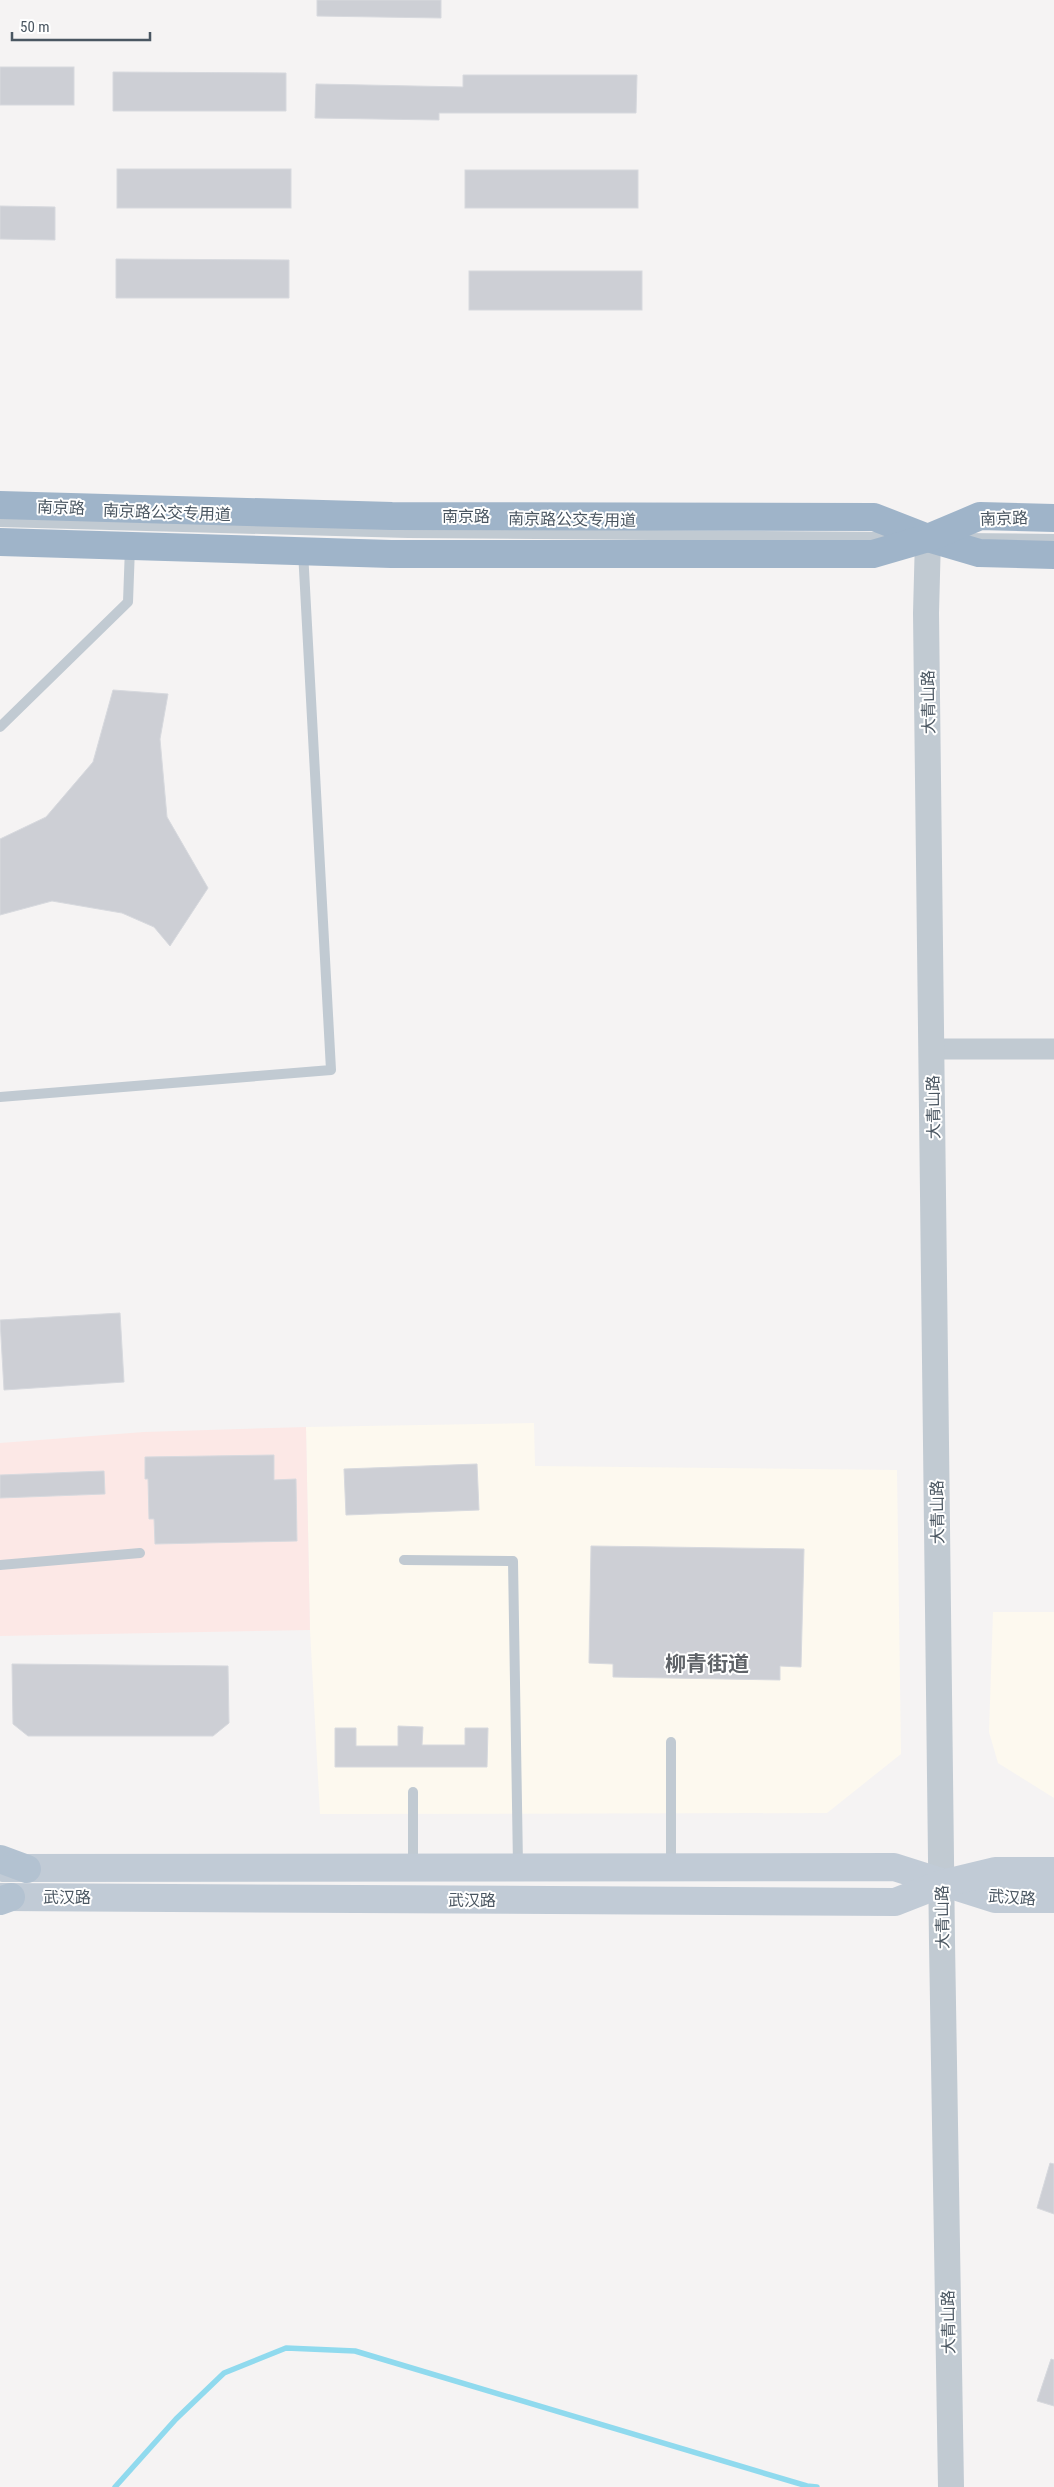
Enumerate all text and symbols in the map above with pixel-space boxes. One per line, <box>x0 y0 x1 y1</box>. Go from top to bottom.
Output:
scale bar <box>12 10 150 42</box>
text: 50 m <box>20 18 50 36</box>
street label: 南京路 <box>37 497 85 518</box>
street label: 南京路公交专用道 <box>103 501 231 524</box>
street label: 南京路 <box>442 507 490 526</box>
street label: 南京路 <box>980 508 1028 529</box>
street label: 南京路公交专用道 <box>508 509 636 530</box>
street label: 大青山路 <box>918 670 939 734</box>
street label: 大青山路 <box>923 1075 944 1139</box>
street label: 大青山路 <box>927 1480 948 1544</box>
district label: 柳青街道 <box>665 1652 749 1676</box>
street label: 大青山路 <box>932 1885 953 1949</box>
street label: 武汉路 <box>987 1886 1037 1909</box>
street label: 武汉路 <box>43 1888 91 1907</box>
street label: 武汉路 <box>448 1891 496 1910</box>
street label: 大青山路 <box>938 2290 959 2354</box>

